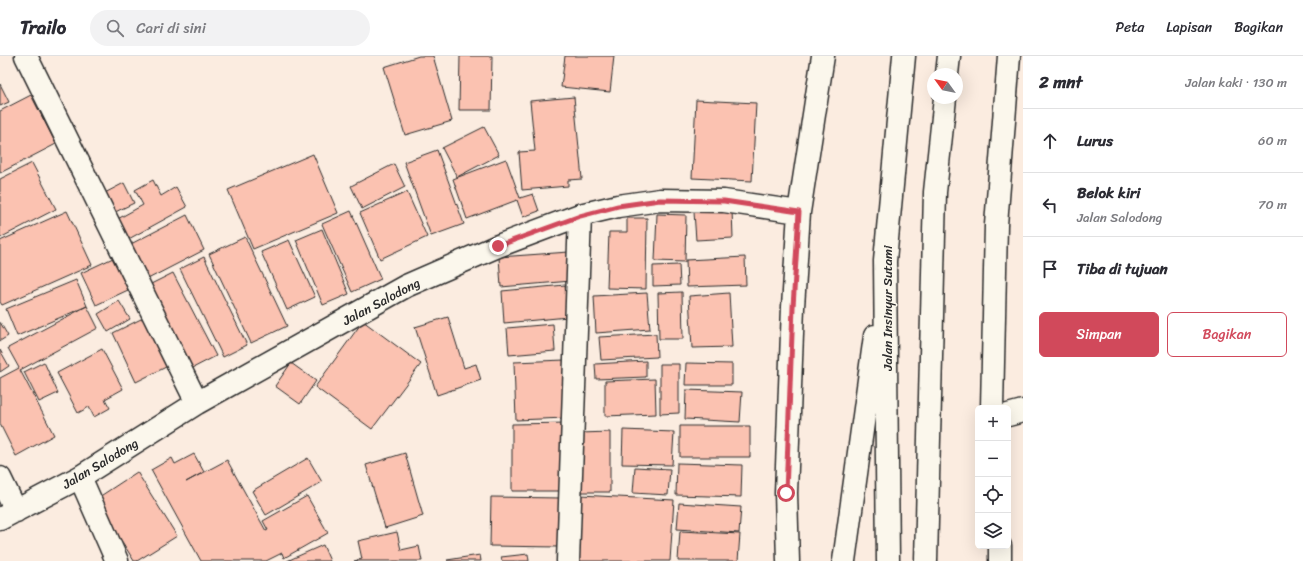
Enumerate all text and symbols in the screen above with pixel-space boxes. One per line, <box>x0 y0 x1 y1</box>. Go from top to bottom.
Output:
search box <box>90 10 370 46</box>
text: Trailo <box>20 11 66 44</box>
text: Cari di sini <box>136 15 206 41</box>
text: Peta <box>1115 15 1144 40</box>
text: Lapisan <box>1166 15 1212 40</box>
text: Bagikan <box>1234 15 1283 40</box>
icon: search <box>104 17 126 39</box>
text: 2 mnt <box>1039 67 1082 97</box>
north arrow <box>927 68 963 104</box>
text: Jalan kaki · 130 m <box>1185 71 1287 94</box>
text: Lurus <box>1077 128 1113 154</box>
text: 60 m <box>1258 129 1287 152</box>
icon: ahead <box>1039 130 1061 152</box>
text: Belok kiri <box>1077 180 1140 206</box>
text: 70 m <box>1258 193 1287 216</box>
icon: left <box>1039 194 1061 216</box>
text: Jalan Salodong <box>1077 206 1162 229</box>
route end <box>489 237 507 255</box>
street label: Jalan Insinyur Sutami <box>876 245 899 372</box>
text: Tiba di tujuan <box>1077 256 1168 282</box>
icon: arrive <box>1039 258 1061 280</box>
street label: Jalan Salodong <box>337 271 425 332</box>
button: Simpan <box>1039 312 1159 357</box>
button: Bagikan <box>1167 312 1287 357</box>
map controls <box>975 405 1011 549</box>
button: + <box>975 405 1011 441</box>
street label: Jalan Salodong <box>57 431 143 496</box>
button: − <box>975 441 1011 477</box>
button: locate <box>975 477 1011 513</box>
route start <box>777 484 795 502</box>
button: layers <box>975 513 1011 549</box>

